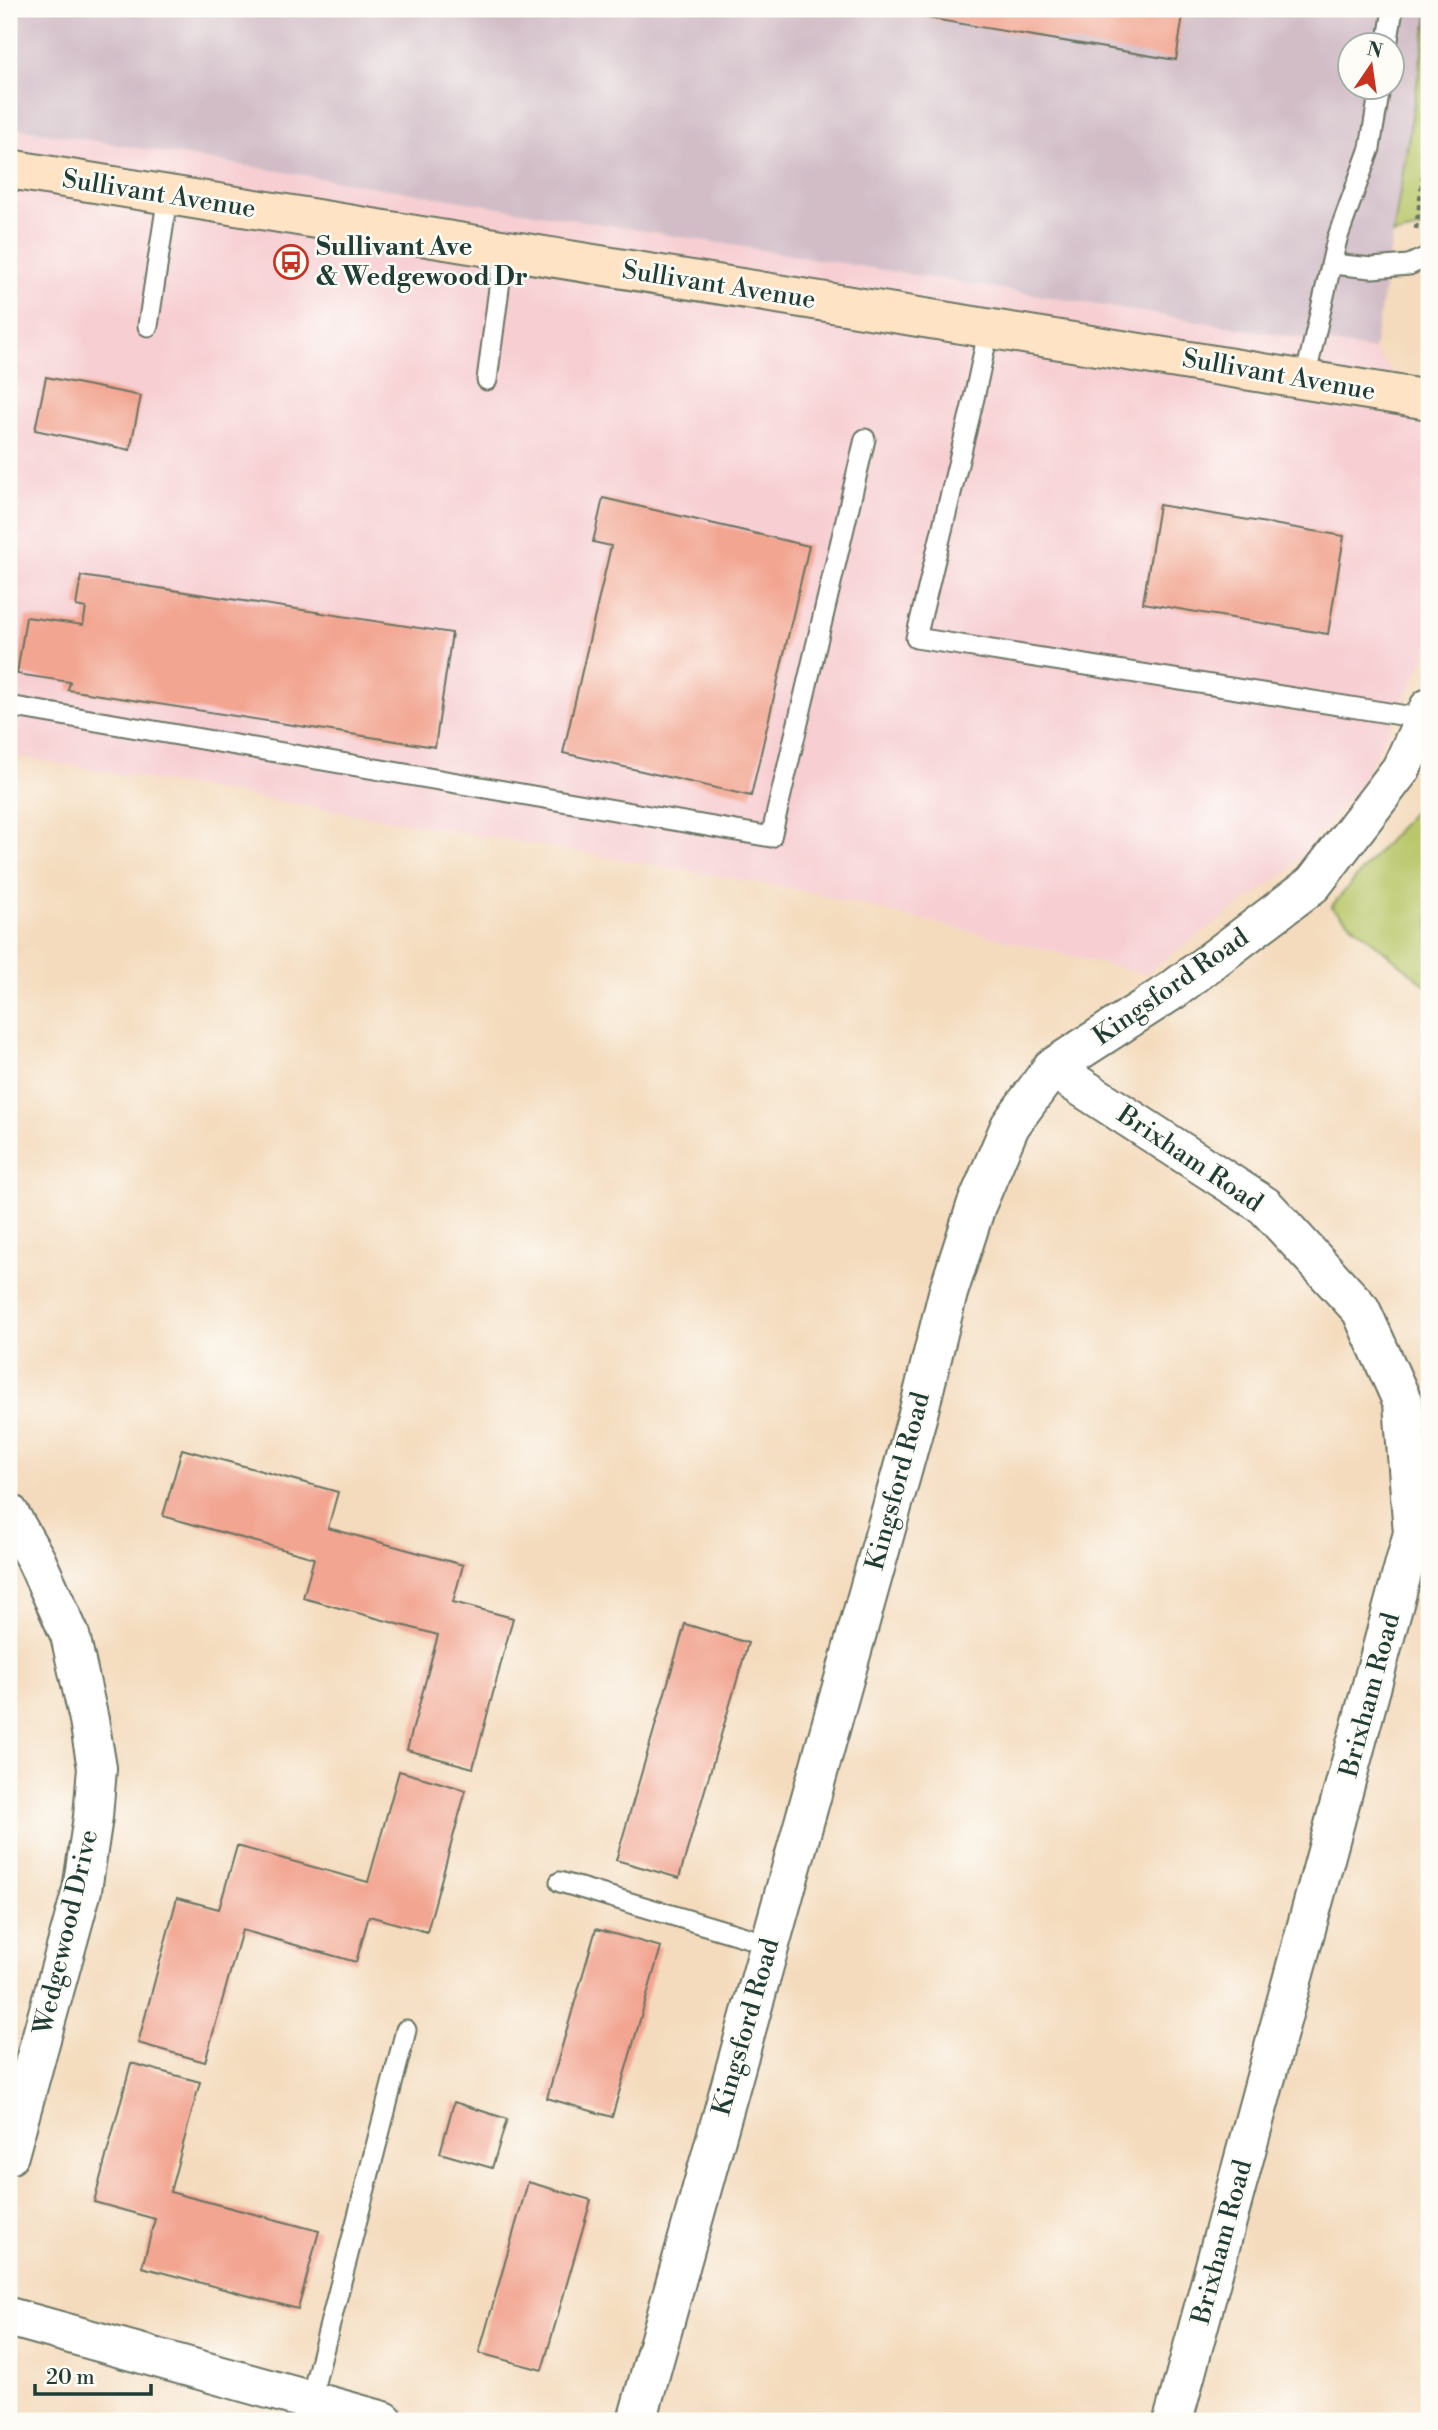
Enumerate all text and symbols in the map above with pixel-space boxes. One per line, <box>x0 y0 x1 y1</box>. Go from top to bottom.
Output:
north arrow <box>1336 32 1406 102</box>
text: N <box>1365 37 1385 64</box>
street label: Sullivant Avenue <box>60 163 258 225</box>
place label: Sullivant Ave & Wedgewood Dr <box>316 231 528 293</box>
bus stop icon: Sullivant Ave & Wedgewood Dr <box>272 243 310 281</box>
street label: Sullivant Avenue <box>620 254 818 316</box>
street label: Sullivant Avenue <box>1180 342 1378 408</box>
street label: Kingsford Road <box>1087 921 1255 1053</box>
street label: Brixham Road <box>1110 1098 1269 1220</box>
street label: Kingsford Road <box>859 1388 937 1573</box>
street label: Brixham Road <box>1332 1609 1407 1782</box>
street label: Wedgewood Drive <box>27 1826 105 2039</box>
street label: Kingsford Road <box>705 1934 787 2119</box>
street label: Brixham Road <box>1184 2156 1259 2329</box>
scale bar <box>35 2353 150 2397</box>
text: 20 m <box>46 2365 95 2391</box>

